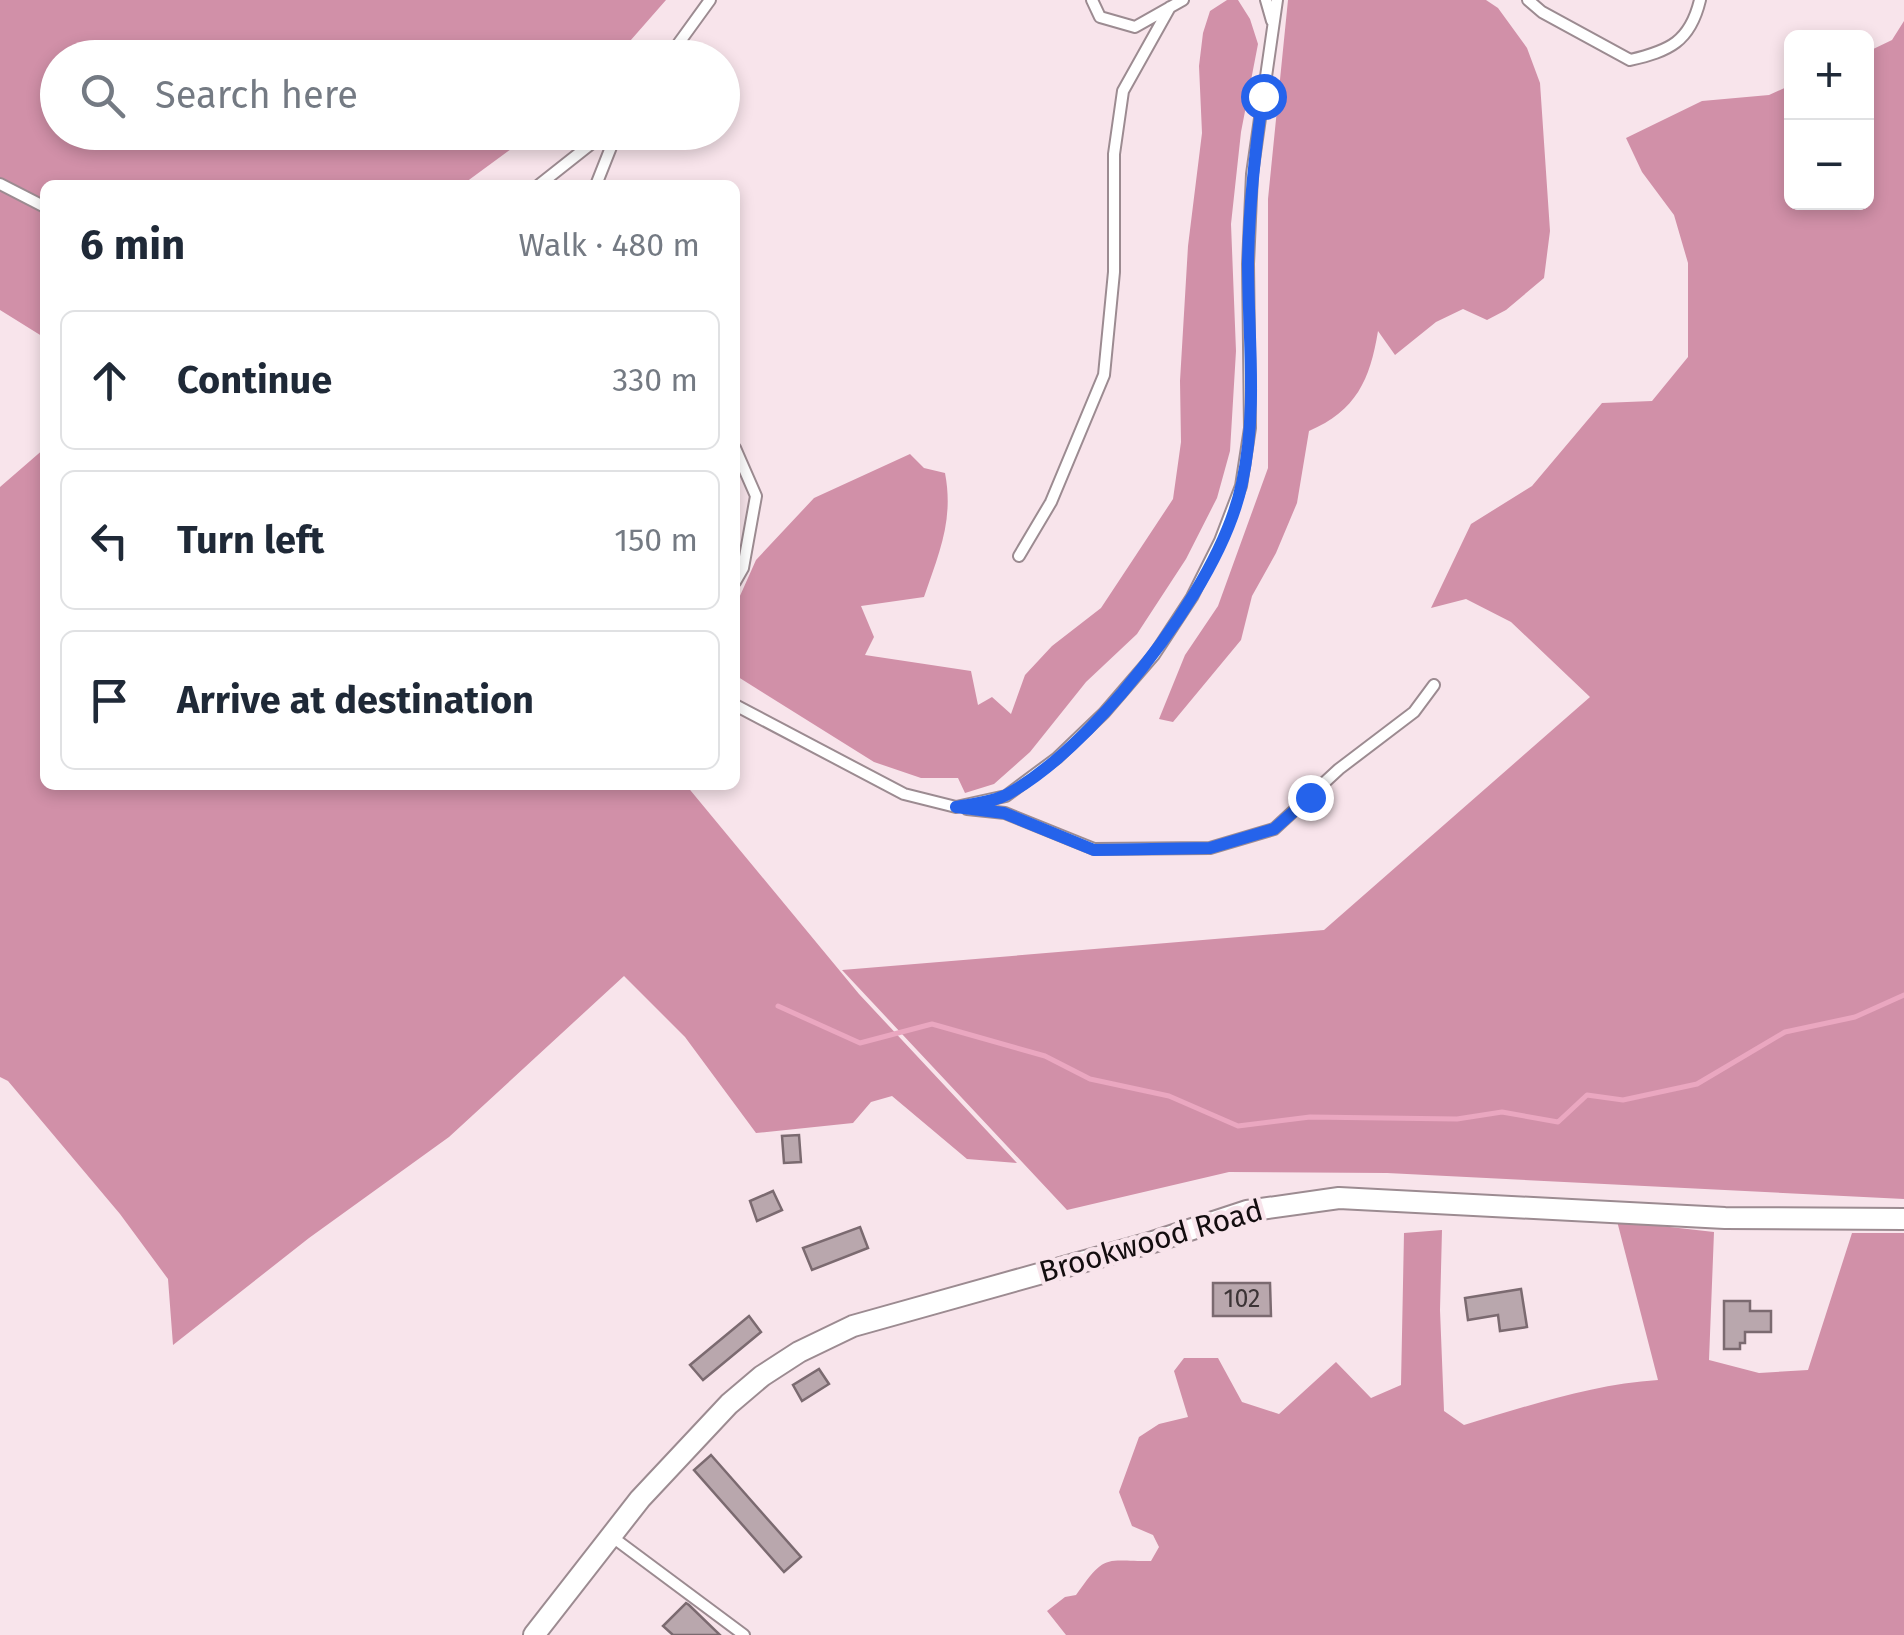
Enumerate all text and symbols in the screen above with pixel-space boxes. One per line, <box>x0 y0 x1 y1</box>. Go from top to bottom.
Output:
map controls <box>1784 30 1874 210</box>
button: + <box>1784 30 1874 120</box>
search box <box>40 40 740 150</box>
icon: search <box>75 68 130 123</box>
text: Search here <box>155 72 358 118</box>
route start <box>1241 74 1287 120</box>
button: − <box>1784 120 1874 210</box>
text: 6 min <box>80 220 185 270</box>
text: Walk · 480 m <box>519 226 700 264</box>
icon: ahead <box>82 353 137 408</box>
text: Continue <box>177 357 332 403</box>
text: 330 m <box>612 361 698 399</box>
icon: left <box>82 513 137 568</box>
text: Turn left <box>177 517 324 563</box>
text: 150 m <box>614 521 698 559</box>
icon: arrive <box>82 673 137 728</box>
text: Arrive at destination <box>177 677 534 723</box>
route end <box>1288 775 1334 821</box>
street label: Brookwood Road <box>1035 1192 1267 1290</box>
house number: 102 <box>1224 1284 1260 1314</box>

